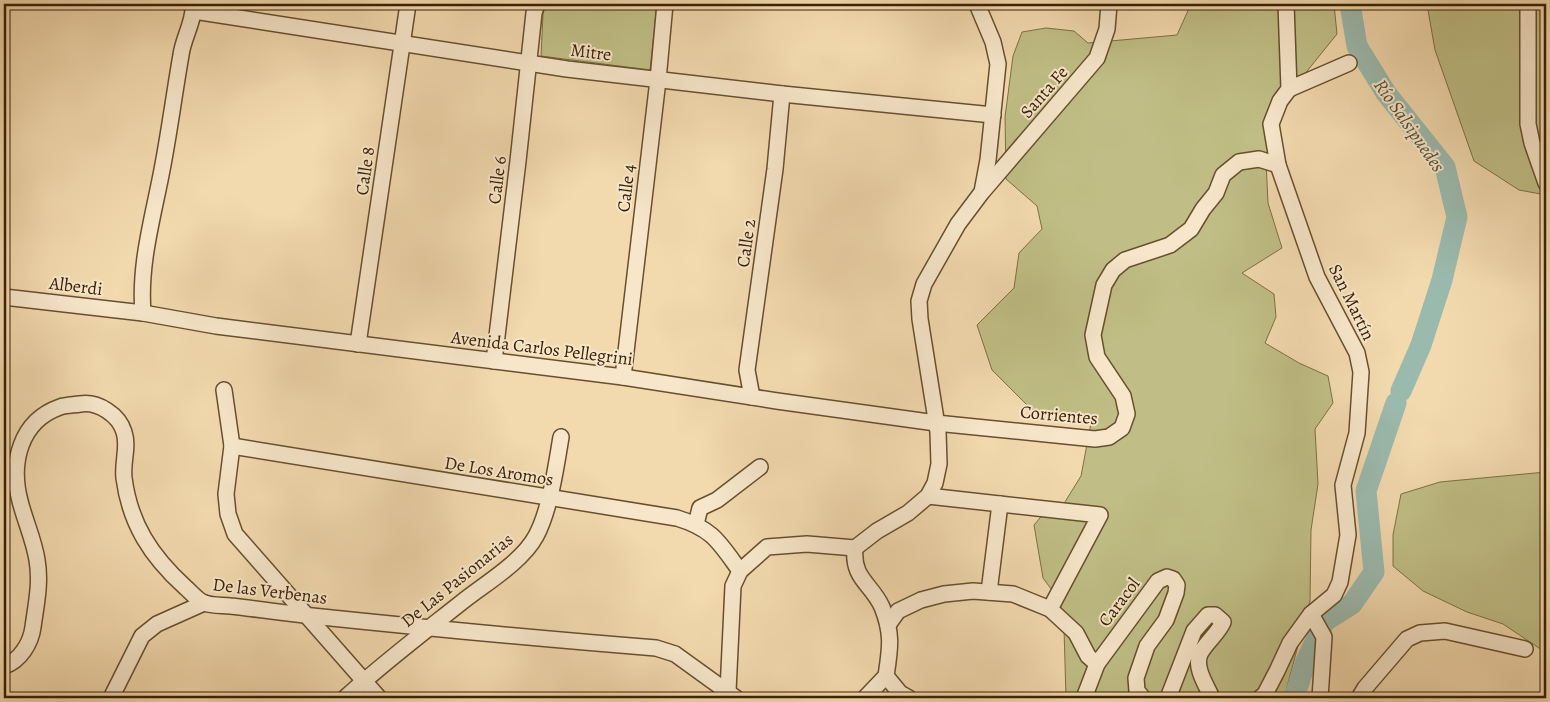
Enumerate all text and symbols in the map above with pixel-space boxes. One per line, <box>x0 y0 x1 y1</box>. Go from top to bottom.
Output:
street label: Mitre <box>569 38 613 66</box>
street label: Santa Fe <box>1015 61 1073 123</box>
water label: Río Salsipuedes <box>1368 74 1451 178</box>
street label: Calle 8 <box>350 145 380 197</box>
street label: Calle 6 <box>482 155 512 205</box>
street label: Calle 4 <box>611 163 641 213</box>
street label: Calle 2 <box>731 217 761 269</box>
street label: San Martín <box>1323 260 1381 344</box>
street label: Alberdi <box>47 271 104 301</box>
street label: Avenida Carlos Pellegrini <box>449 325 634 371</box>
street label: Corrientes <box>1019 400 1099 430</box>
street label: De Los Aromos <box>443 451 555 491</box>
street label: De Las Pasionarias <box>396 527 518 633</box>
street label: De las Verbenas <box>211 572 329 610</box>
street label: Caracol <box>1093 572 1146 631</box>

